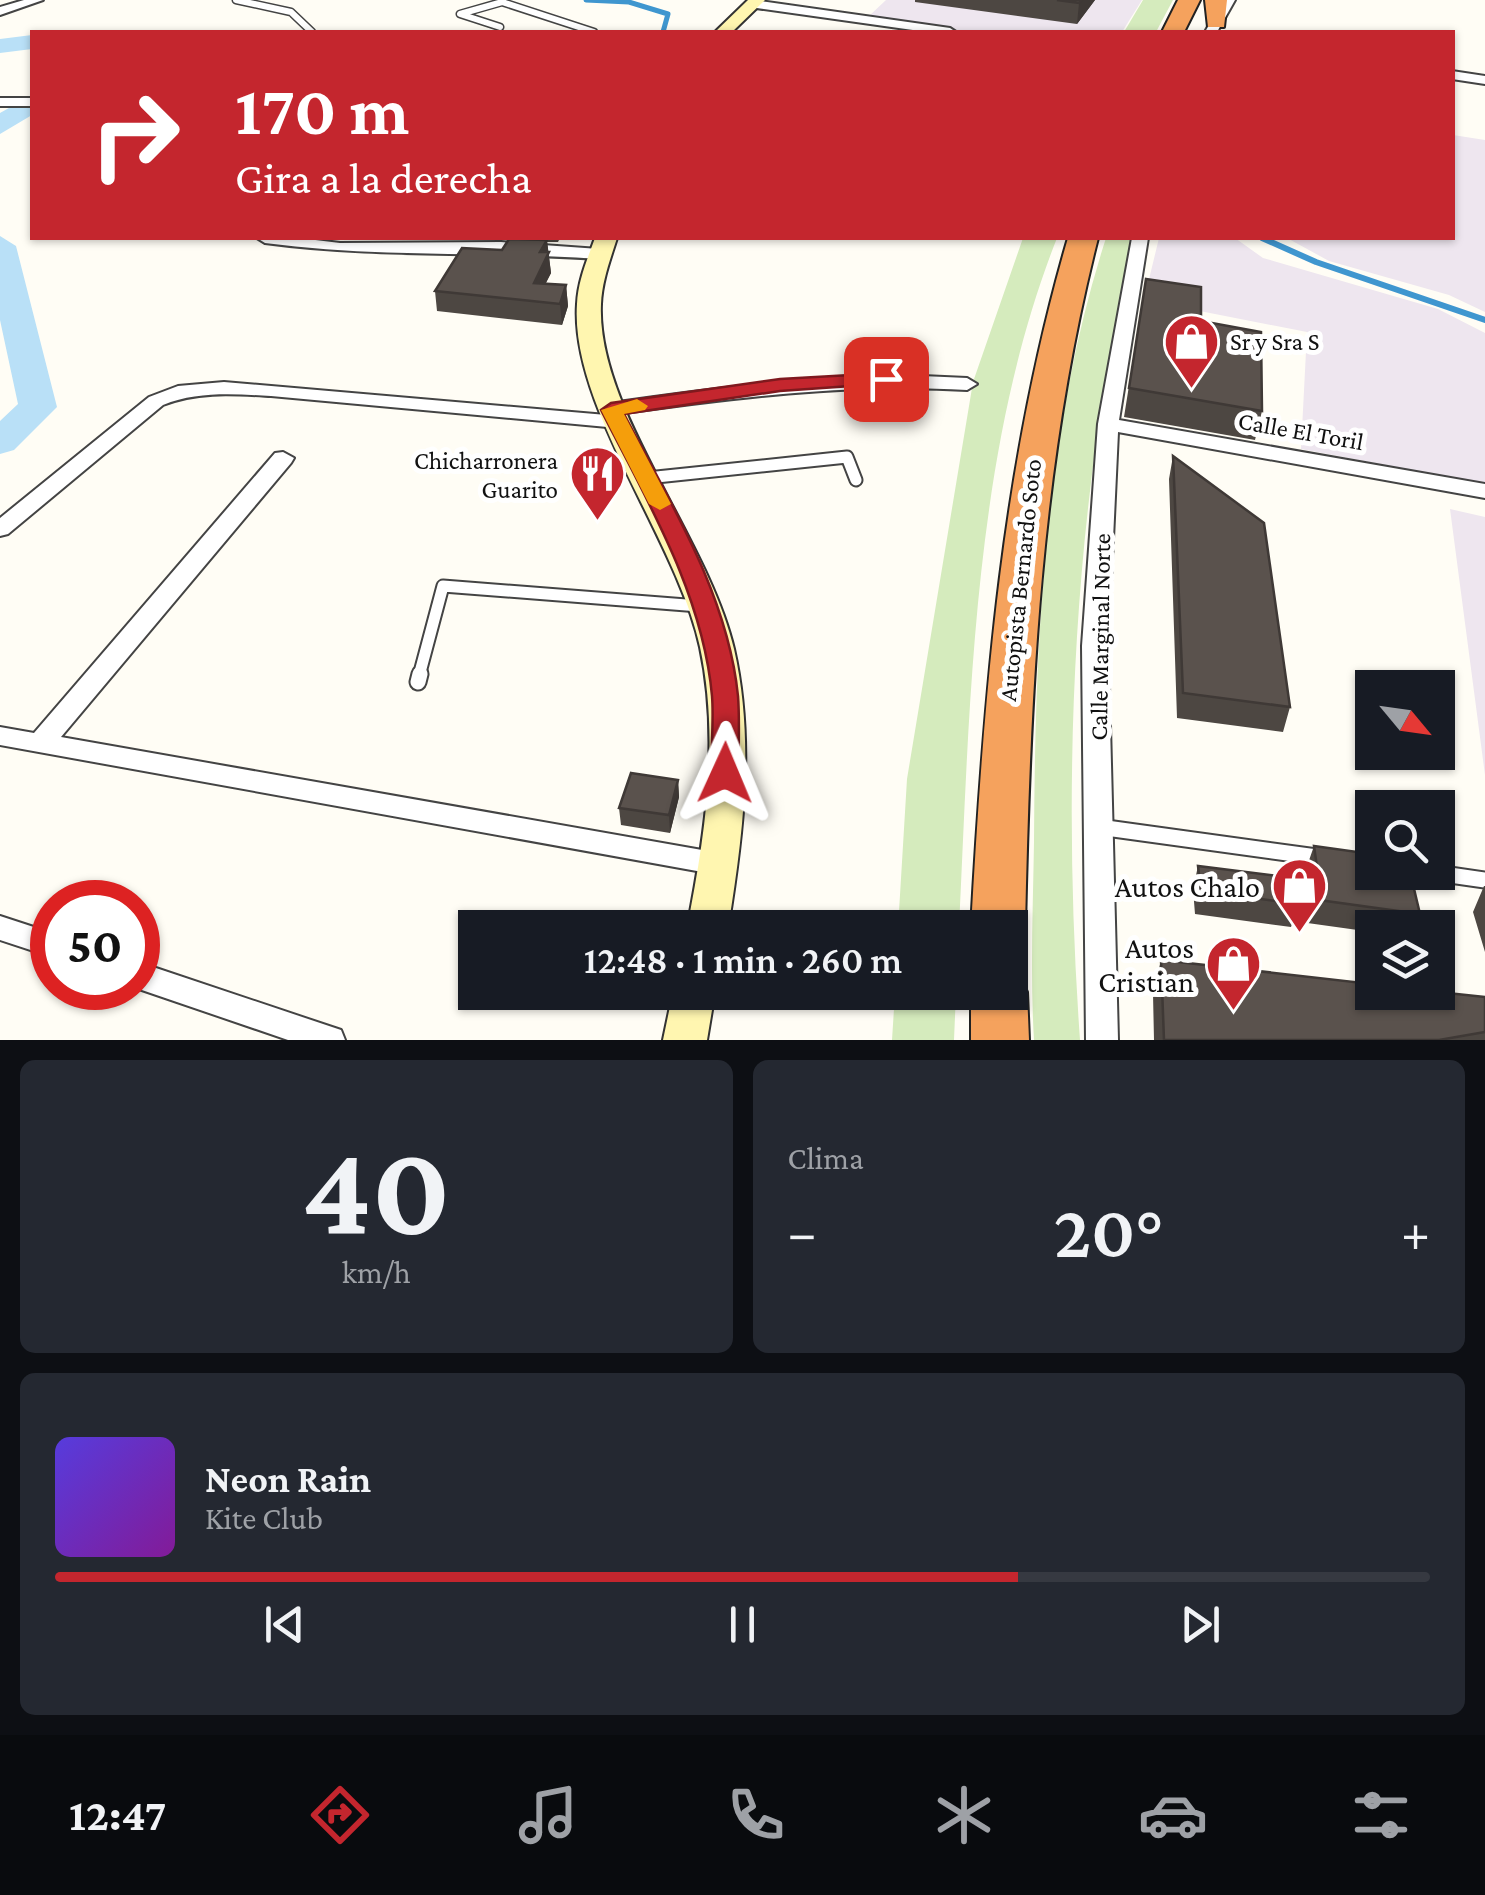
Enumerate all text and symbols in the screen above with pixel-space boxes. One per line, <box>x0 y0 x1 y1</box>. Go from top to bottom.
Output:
icon: right <box>70 70 200 200</box>
text: 170 m <box>235 71 409 149</box>
text: Gira a la derecha <box>235 153 532 203</box>
shop icon: Sr y Sra S <box>1161 311 1221 390</box>
place label: Sr y Sra S <box>1230 328 1320 356</box>
pin <box>844 337 929 422</box>
icon: arrive <box>859 352 914 407</box>
street label: Calle El Toril <box>1236 407 1366 455</box>
restaurant icon: Chicharronera Guarito <box>567 444 627 523</box>
place label: Chicharronera Guarito <box>414 447 558 503</box>
street label: Autopista Bernardo Soto <box>994 458 1047 703</box>
street label: Calle Marginal Norte <box>1085 533 1116 741</box>
north arrow <box>1355 670 1455 770</box>
map controls <box>1355 670 1455 1010</box>
position arrow <box>673 721 777 825</box>
button: search <box>1355 790 1455 890</box>
shop icon: Autos Chalo <box>1269 856 1329 935</box>
place label: Autos Chalo <box>1115 870 1260 903</box>
speed limit sign: 50 <box>30 880 160 1010</box>
button: layers <box>1355 910 1455 1010</box>
place label: Autos Cristian <box>1098 931 1194 998</box>
shop icon: Autos Cristian <box>1203 934 1263 1013</box>
text: 12:48 · 1 min · 260 m <box>584 939 902 981</box>
text: 40 <box>302 1116 451 1261</box>
text: Clima <box>788 1140 864 1176</box>
text: 20° <box>1054 1190 1164 1273</box>
text: − <box>788 1202 817 1263</box>
text: + <box>1401 1202 1430 1263</box>
text: km/h <box>342 1254 411 1290</box>
text: Neon Rain <box>205 1458 371 1500</box>
text: Kite Club <box>205 1500 323 1536</box>
icon: previous <box>257 1597 312 1652</box>
icon: pause <box>715 1597 770 1652</box>
icon: next <box>1173 1597 1228 1652</box>
icon: directions <box>305 1780 375 1850</box>
icon: music <box>513 1780 583 1850</box>
icon: phone <box>721 1780 791 1850</box>
icon: climate <box>929 1780 999 1850</box>
icon: car <box>1138 1780 1208 1850</box>
icon: filters <box>1346 1780 1416 1850</box>
text: 12:47 <box>69 1790 166 1840</box>

